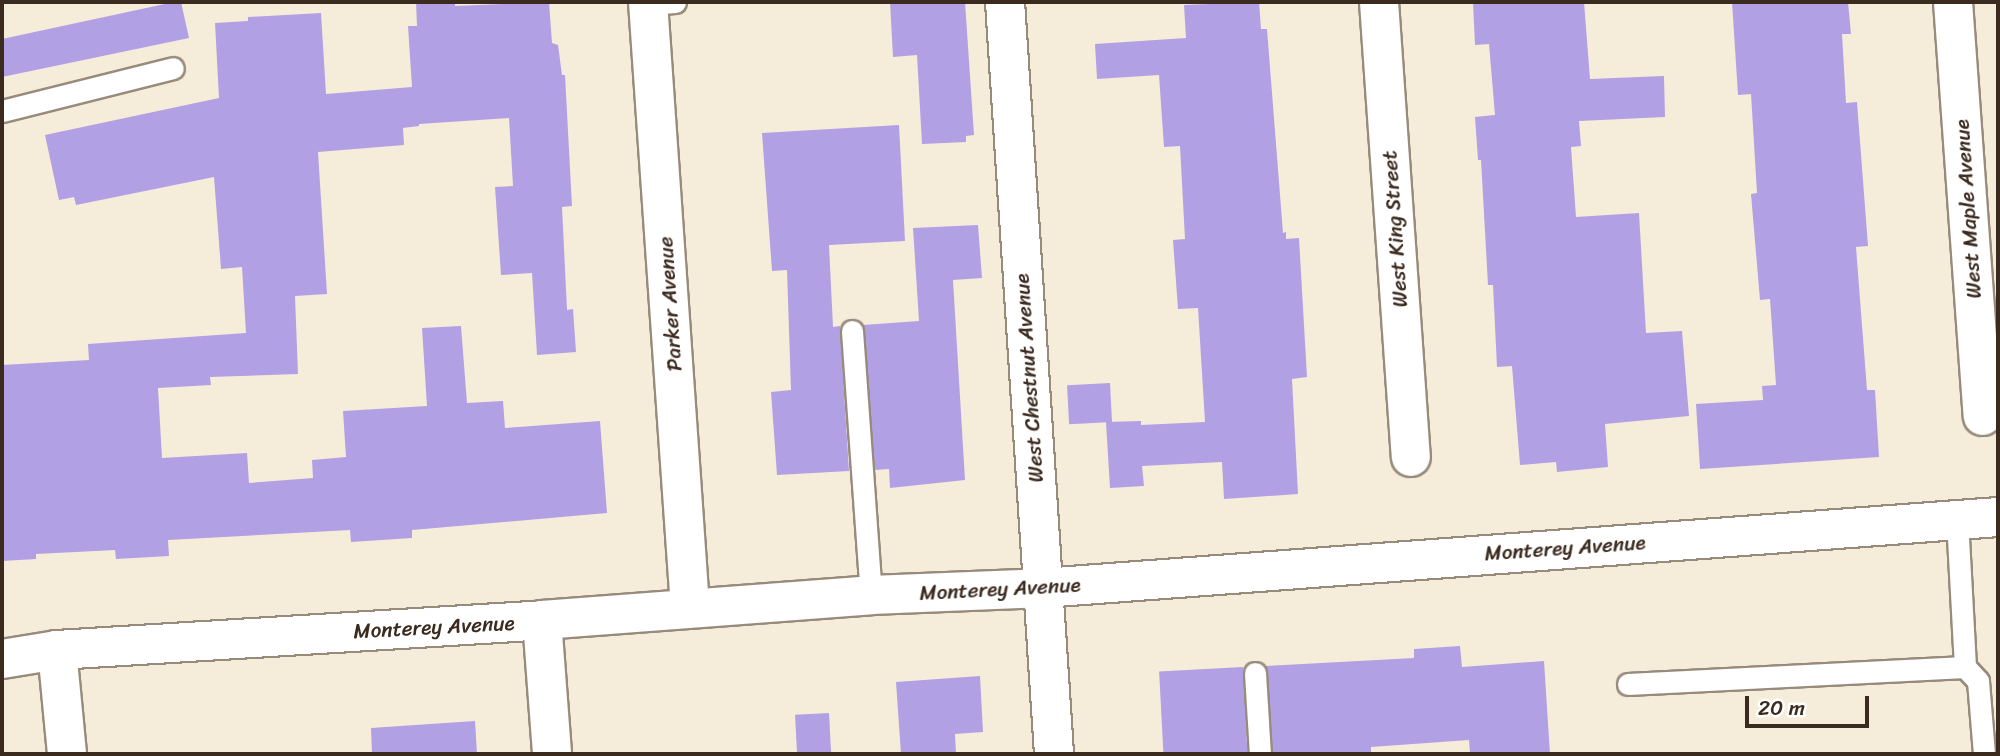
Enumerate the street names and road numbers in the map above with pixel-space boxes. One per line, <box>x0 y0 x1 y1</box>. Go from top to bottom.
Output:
street label: West Maple Avenue <box>1949 119 1987 299</box>
street label: West King Street <box>1377 149 1413 309</box>
street label: Parker Avenue <box>653 236 687 372</box>
street label: West Chestnut Avenue <box>1009 273 1049 483</box>
street label: Monterey Avenue <box>1484 530 1646 566</box>
street label: Monterey Avenue <box>919 572 1081 606</box>
street label: Monterey Avenue <box>353 610 515 644</box>

